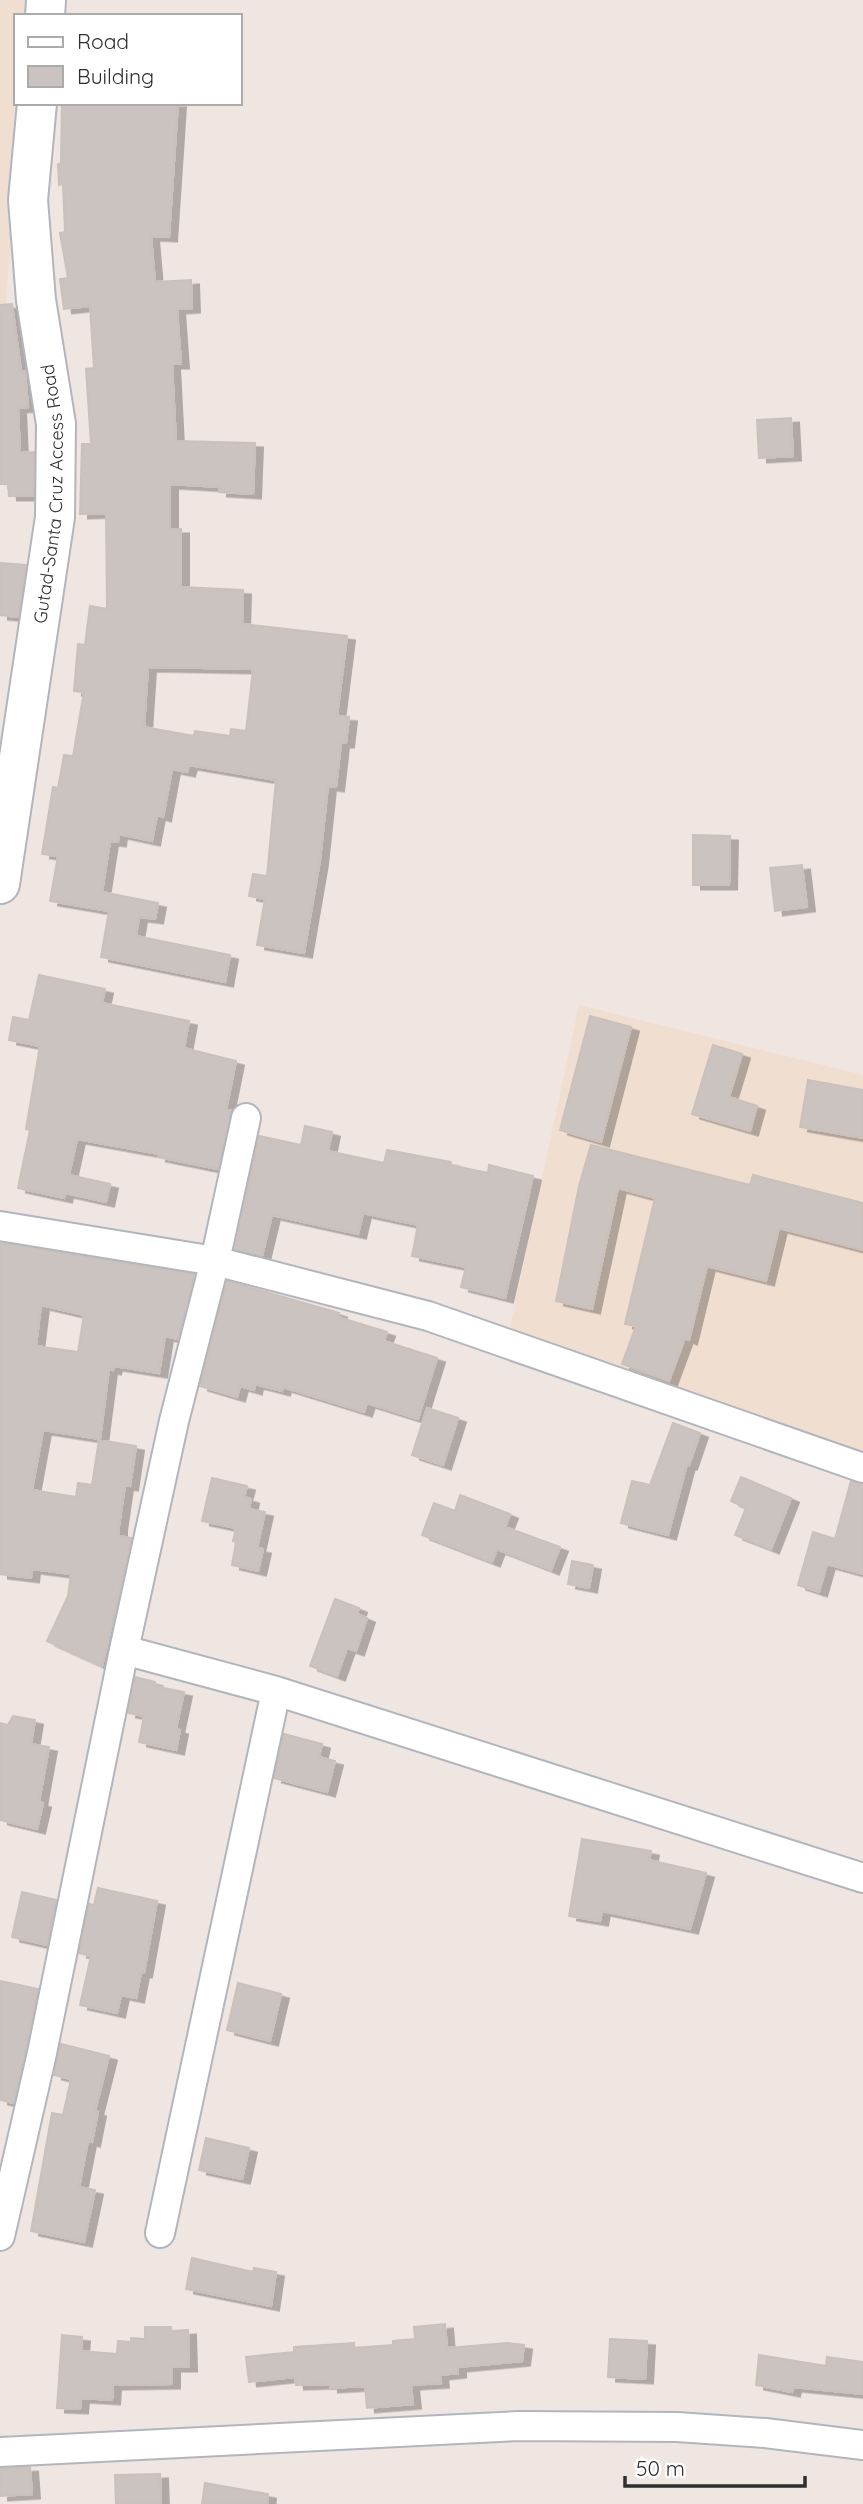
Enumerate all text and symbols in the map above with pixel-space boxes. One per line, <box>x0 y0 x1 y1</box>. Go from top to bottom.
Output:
legend <box>14 14 242 105</box>
text: Road <box>77 28 129 54</box>
text: Building <box>77 63 154 89</box>
street label: Gutad-Santa Cruz Access Road <box>28 363 68 625</box>
scale bar <box>625 2444 805 2488</box>
text: 50 m <box>636 2455 685 2481</box>

